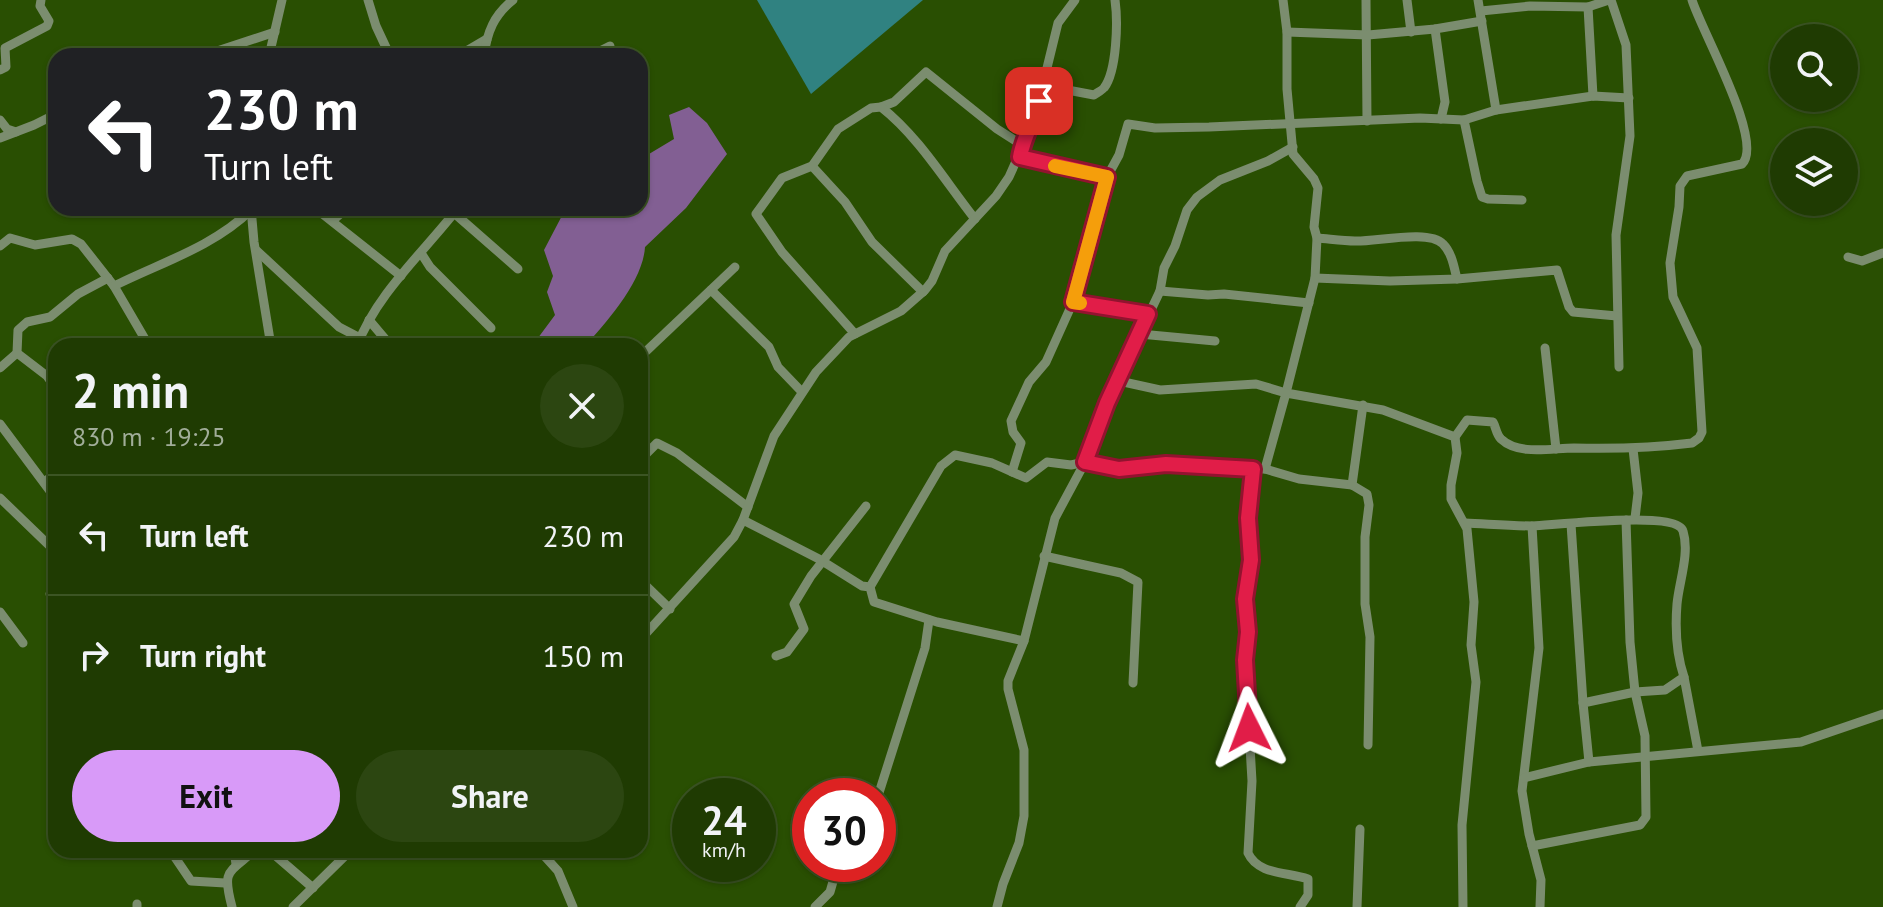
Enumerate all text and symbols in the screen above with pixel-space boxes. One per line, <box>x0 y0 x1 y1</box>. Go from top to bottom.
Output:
map controls <box>1770 24 1858 216</box>
button: search <box>1770 24 1858 112</box>
pin <box>1005 67 1073 135</box>
text: 230 m <box>204 73 359 145</box>
icon: arrive <box>1017 79 1061 123</box>
icon: left <box>72 80 176 184</box>
button: layers <box>1770 128 1858 216</box>
text: Turn left <box>204 143 333 190</box>
text: 2 min <box>72 359 189 421</box>
button: close <box>540 364 624 448</box>
text: 830 m · 19:25 <box>72 420 226 453</box>
icon: left <box>72 513 116 557</box>
text: Turn left <box>140 516 248 555</box>
text: 230 m <box>543 516 624 555</box>
icon: right <box>72 633 116 677</box>
text: Turn right <box>140 636 266 675</box>
text: 150 m <box>543 636 624 675</box>
position arrow <box>1207 686 1291 770</box>
button: Exit <box>72 750 340 842</box>
button: Share <box>356 750 624 842</box>
speed limit sign: 30 <box>792 778 896 882</box>
text: 24 <box>701 794 747 846</box>
text: km/h <box>702 837 746 863</box>

